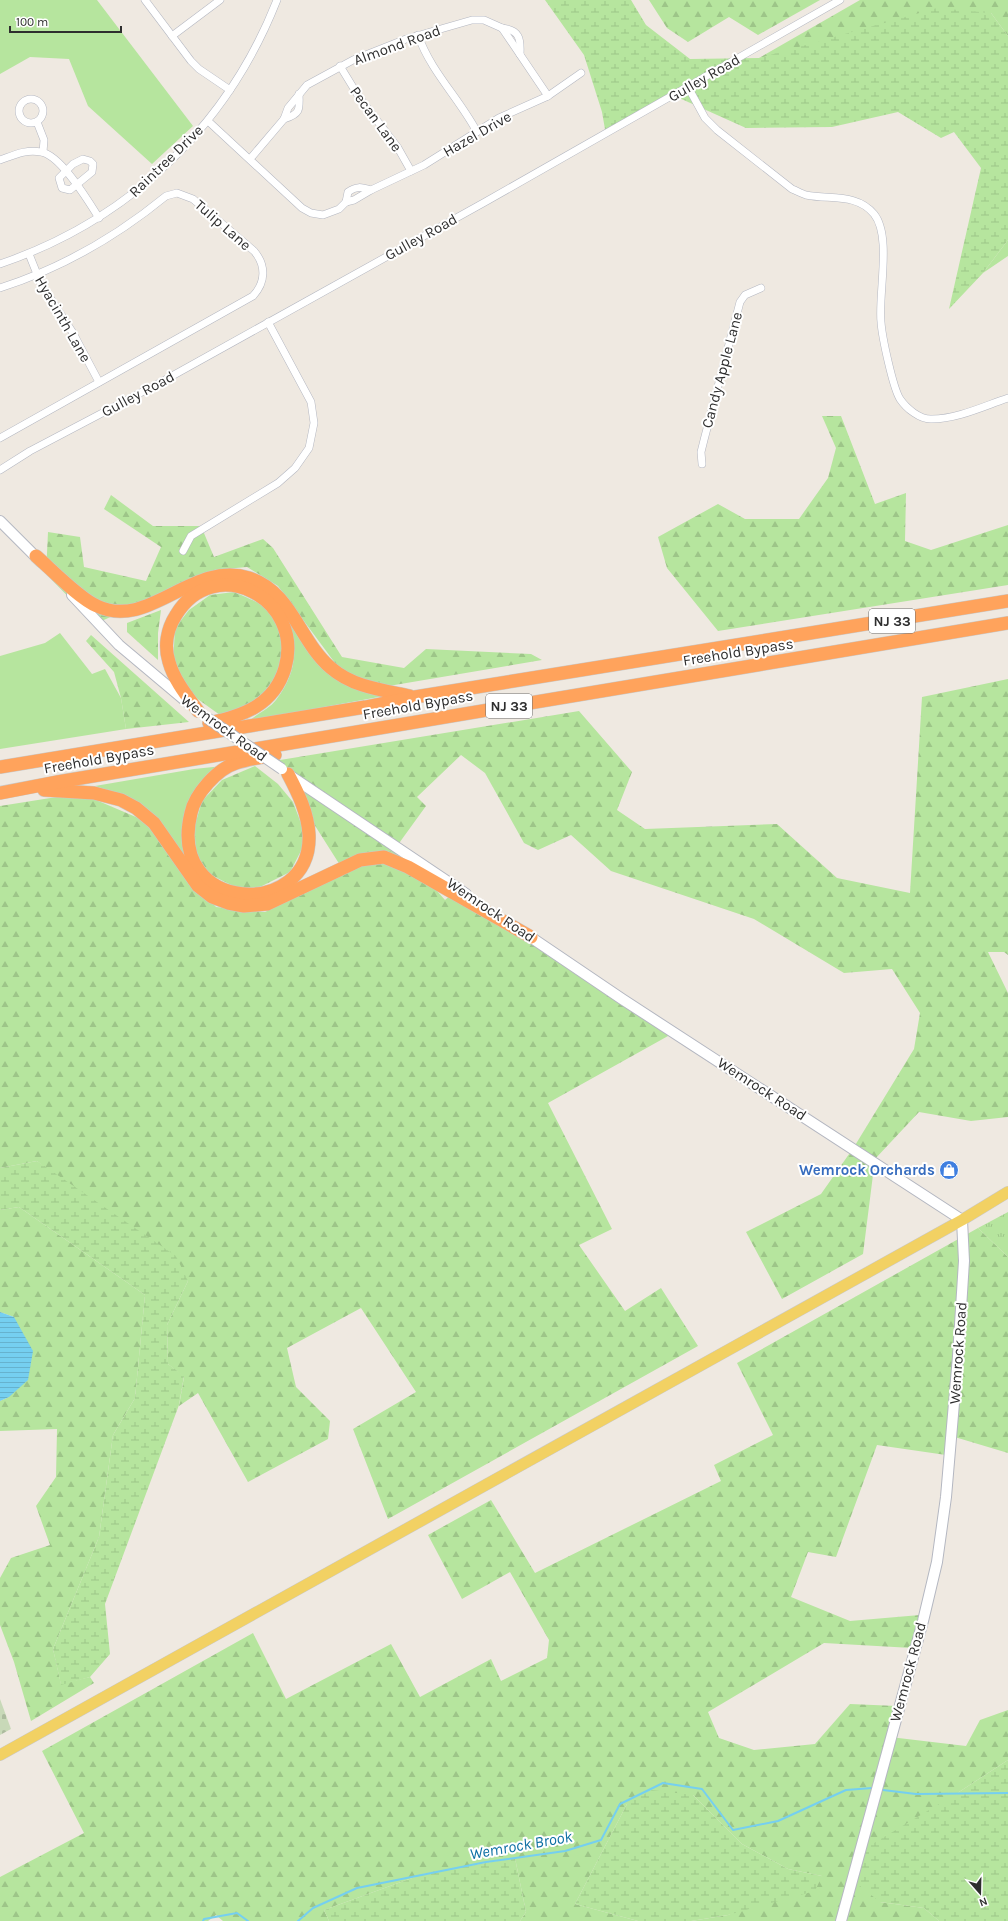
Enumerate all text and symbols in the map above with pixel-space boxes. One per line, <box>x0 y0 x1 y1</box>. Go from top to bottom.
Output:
scale bar <box>10 8 121 34</box>
text: 100 m <box>16 15 48 29</box>
street label: Almond Road <box>351 21 443 69</box>
street label: Gulley Road <box>665 50 743 106</box>
street label: Pecan Lane <box>346 83 406 155</box>
street label: Hazel Drive <box>440 107 514 161</box>
street label: Raintree Drive <box>125 121 207 201</box>
street label: Tulip Lane <box>191 196 255 254</box>
street label: Gulley Road <box>382 210 460 264</box>
street label: Hyacinth Lane <box>31 273 95 365</box>
street label: Candy Apple Lane <box>698 310 746 430</box>
street label: Gulley Road <box>98 367 178 421</box>
road number: NJ 33 <box>869 609 915 633</box>
street label: Freehold Bypass <box>681 634 795 670</box>
street label: Freehold Bypass <box>361 686 475 724</box>
street label: Wemrock Road <box>177 691 271 765</box>
road number: NJ 33 <box>486 694 532 718</box>
street label: Freehold Bypass <box>42 740 156 778</box>
street label: Wemrock Road <box>443 874 539 946</box>
street label: Wemrock Road <box>714 1054 810 1124</box>
shop icon: Wemrock Orchards <box>938 1159 960 1181</box>
place label: Wemrock Orchards <box>799 1161 935 1179</box>
street label: Wemrock Road <box>945 1301 971 1405</box>
street label: Wemrock Road <box>886 1620 930 1724</box>
water label: Wemrock Brook <box>468 1826 575 1863</box>
north arrow <box>960 1873 1000 1913</box>
text: N <box>977 1894 989 1909</box>

